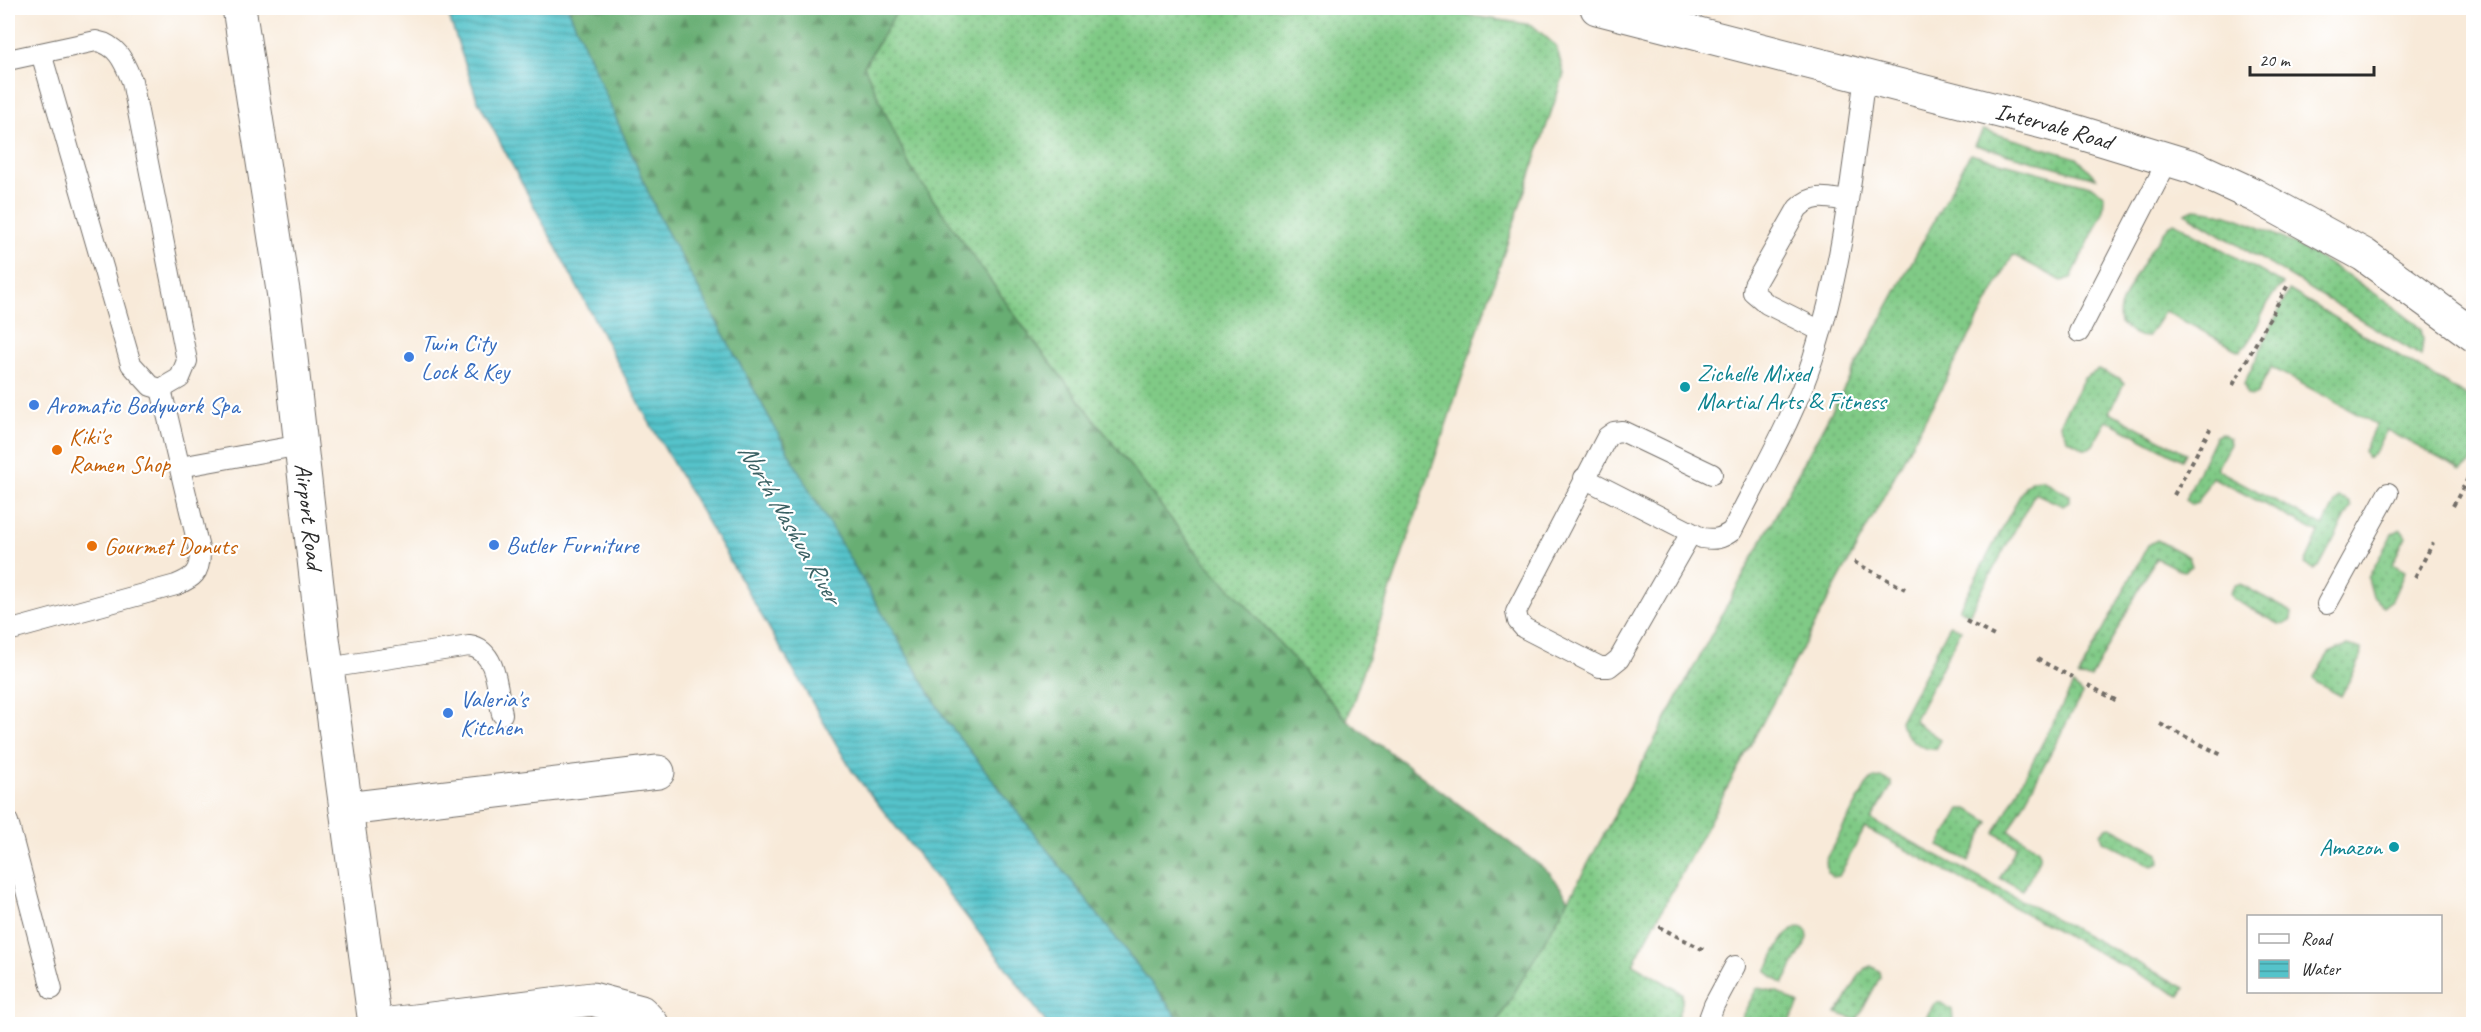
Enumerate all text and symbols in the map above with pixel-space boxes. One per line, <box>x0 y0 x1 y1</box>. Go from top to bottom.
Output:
scale bar <box>2250 39 2374 77</box>
text: 20 m <box>2259 49 2292 71</box>
street label: Intervale Road <box>1992 96 2120 158</box>
place label: Twin City Lock & Key <box>421 328 511 386</box>
marker: Twin City Lock & Key <box>402 350 416 364</box>
place label: Zichelle Mixed Martial Arts & Fitness <box>1697 358 1889 416</box>
marker: Zichelle Mixed Martial Arts & Fitness <box>1678 380 1692 394</box>
place label: Aromatic Bodywork Spa <box>46 390 241 420</box>
marker: Aromatic Bodywork Spa <box>27 398 41 412</box>
place label: Kiki's Ramen Shop <box>69 421 171 479</box>
water label: North Nashua River <box>731 437 851 613</box>
marker: Kiki's Ramen Shop <box>50 443 64 457</box>
street label: Airport Road <box>288 462 330 574</box>
place label: Butler Furniture <box>506 530 641 560</box>
place label: Gourmet Donuts <box>104 531 238 561</box>
marker: Butler Furniture <box>487 538 501 552</box>
marker: Gourmet Donuts <box>85 539 99 553</box>
place label: Valeria's Kitchen <box>460 684 530 742</box>
marker: Valeria's Kitchen <box>441 706 455 720</box>
place label: Amazon <box>2319 832 2383 862</box>
marker: Amazon <box>2387 840 2401 854</box>
legend <box>2247 915 2442 993</box>
text: Road <box>2301 928 2334 950</box>
text: Water <box>2301 958 2342 980</box>

